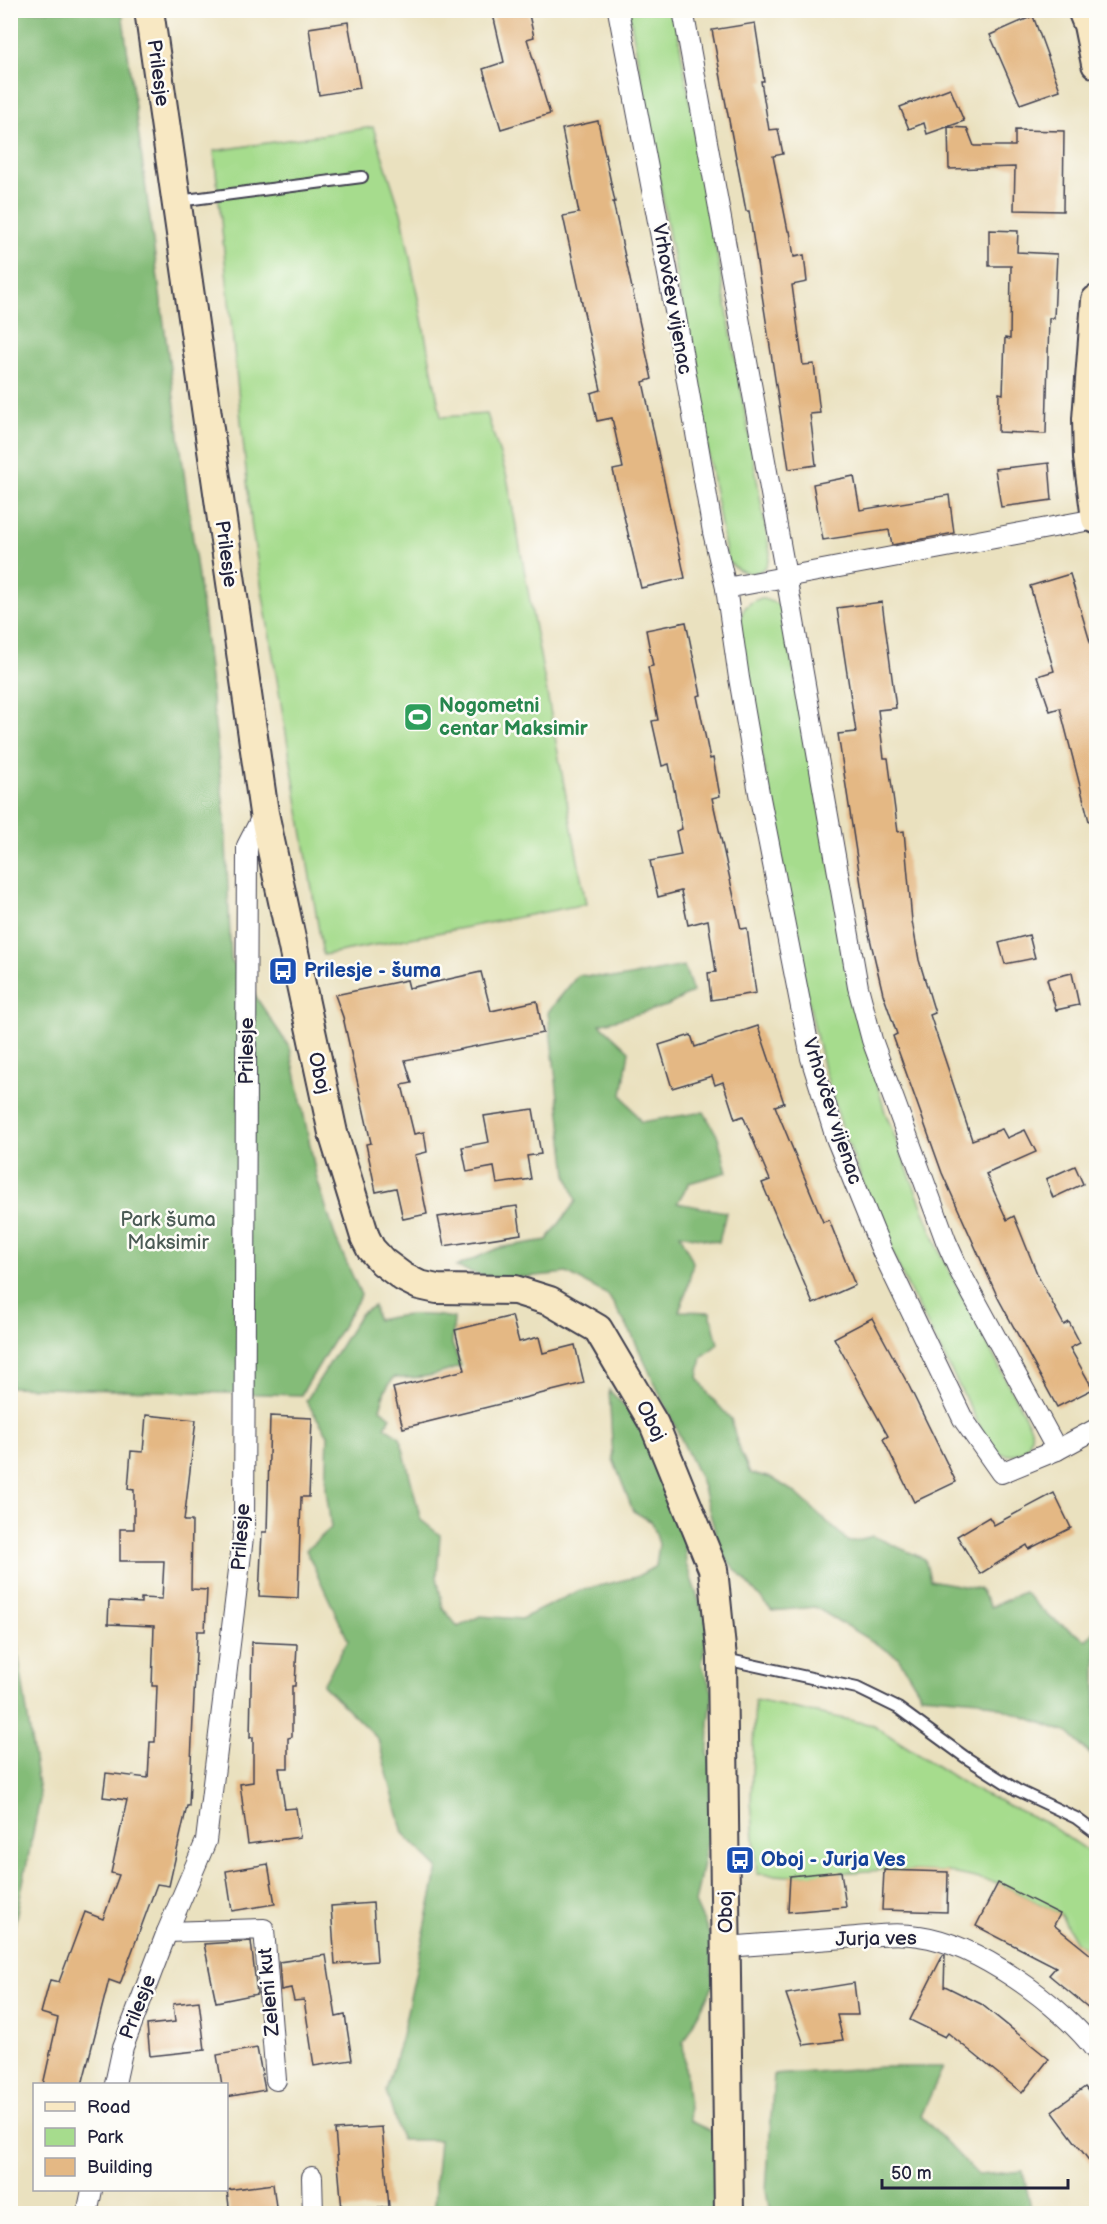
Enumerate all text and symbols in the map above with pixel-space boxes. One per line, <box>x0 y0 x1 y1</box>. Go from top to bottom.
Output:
street label: Prilesje <box>141 38 175 108</box>
street label: Vrhovčev vijenac <box>647 222 697 376</box>
street label: Prilesje <box>209 519 243 589</box>
place label: Nogometni centar Maksimir <box>439 694 589 741</box>
sports icon: Nogometni centar Maksimir <box>402 701 434 733</box>
bus stop icon: Prilesje - šuma <box>267 955 299 987</box>
place label: Prilesje - šuma <box>304 959 441 983</box>
street label: Prilesje <box>235 1017 259 1085</box>
street label: Vrhovčev vijenac <box>797 1035 867 1187</box>
street label: Oboj <box>303 1050 335 1096</box>
park label: Park šuma Maksimir <box>120 1208 216 1255</box>
street label: Oboj <box>631 1397 671 1445</box>
street label: Prilesje <box>227 1503 255 1571</box>
bus stop icon: Oboj - Jurja Ves <box>724 1844 756 1876</box>
place label: Oboj - Jurja Ves <box>761 1848 906 1872</box>
street label: Oboj <box>714 1891 738 1933</box>
street label: Jurja ves <box>835 1926 917 1952</box>
street label: Zeleni kut <box>253 1947 285 2038</box>
street label: Prilesje <box>115 1971 161 2043</box>
legend <box>33 2083 228 2191</box>
text: Road <box>87 2097 131 2118</box>
text: Park <box>87 2127 123 2148</box>
scale bar <box>882 2152 1068 2190</box>
text: Building <box>87 2157 153 2178</box>
text: 50 m <box>891 2163 932 2184</box>

